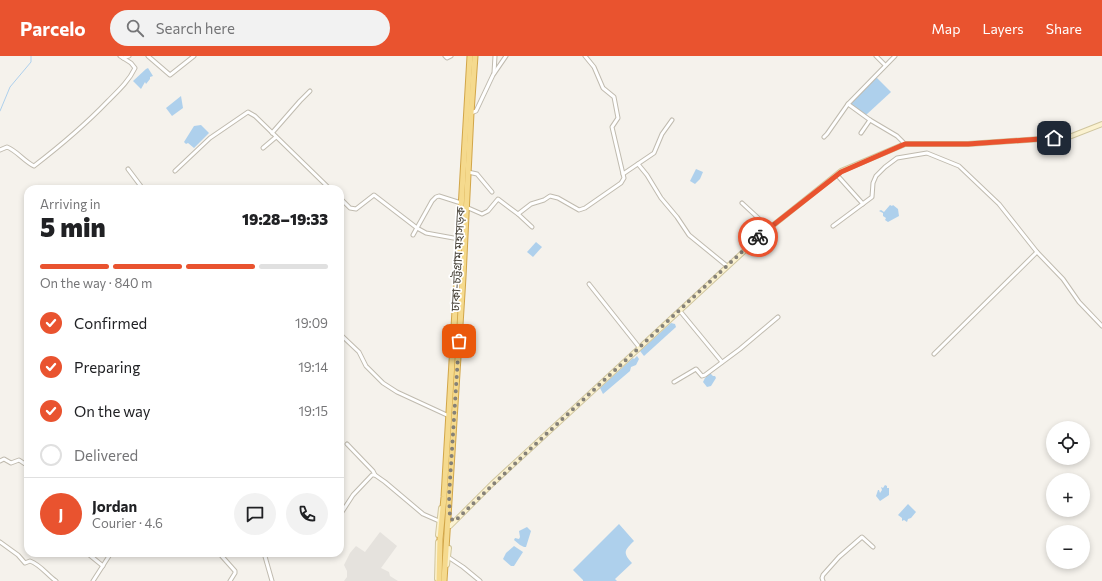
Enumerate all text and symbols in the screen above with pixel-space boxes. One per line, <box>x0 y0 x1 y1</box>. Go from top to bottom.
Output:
search box <box>110 10 390 46</box>
text: Parcelo <box>20 17 86 40</box>
icon: search <box>124 17 146 39</box>
text: Search here <box>156 19 235 37</box>
text: Map <box>932 20 960 37</box>
text: Layers <box>982 20 1024 37</box>
text: Share <box>1046 20 1082 37</box>
pin <box>1037 121 1071 155</box>
icon: home <box>1043 127 1065 149</box>
text: Arriving in <box>40 196 100 212</box>
street label: ঢাকা-চট্টগ্রাম মহাসড়ক <box>447 206 468 313</box>
text: 19:28–19:33 <box>242 210 328 228</box>
text: 5 min <box>40 211 106 242</box>
courier <box>738 217 778 257</box>
icon: bike <box>747 226 769 248</box>
text: On the way · 840 m <box>40 275 152 291</box>
icon: check <box>40 312 62 334</box>
text: Confirmed <box>74 314 147 332</box>
text: 19:09 <box>295 315 328 331</box>
pin <box>442 324 476 358</box>
icon: bag <box>448 330 470 352</box>
icon: check <box>40 356 62 378</box>
text: Preparing <box>74 358 140 376</box>
text: 19:14 <box>298 359 328 375</box>
icon: check <box>40 400 62 422</box>
text: On the way <box>74 402 151 420</box>
text: 19:15 <box>298 403 328 419</box>
map controls <box>1046 421 1090 569</box>
button: locate <box>1046 421 1090 465</box>
text: Delivered <box>74 446 138 464</box>
button: + <box>1046 473 1090 517</box>
button: chat <box>234 493 276 535</box>
button: phone <box>286 493 328 535</box>
text: Jordan <box>92 497 137 515</box>
text: J <box>59 505 63 523</box>
text: Courier · 4.6 <box>92 515 163 531</box>
button: − <box>1046 525 1090 569</box>

